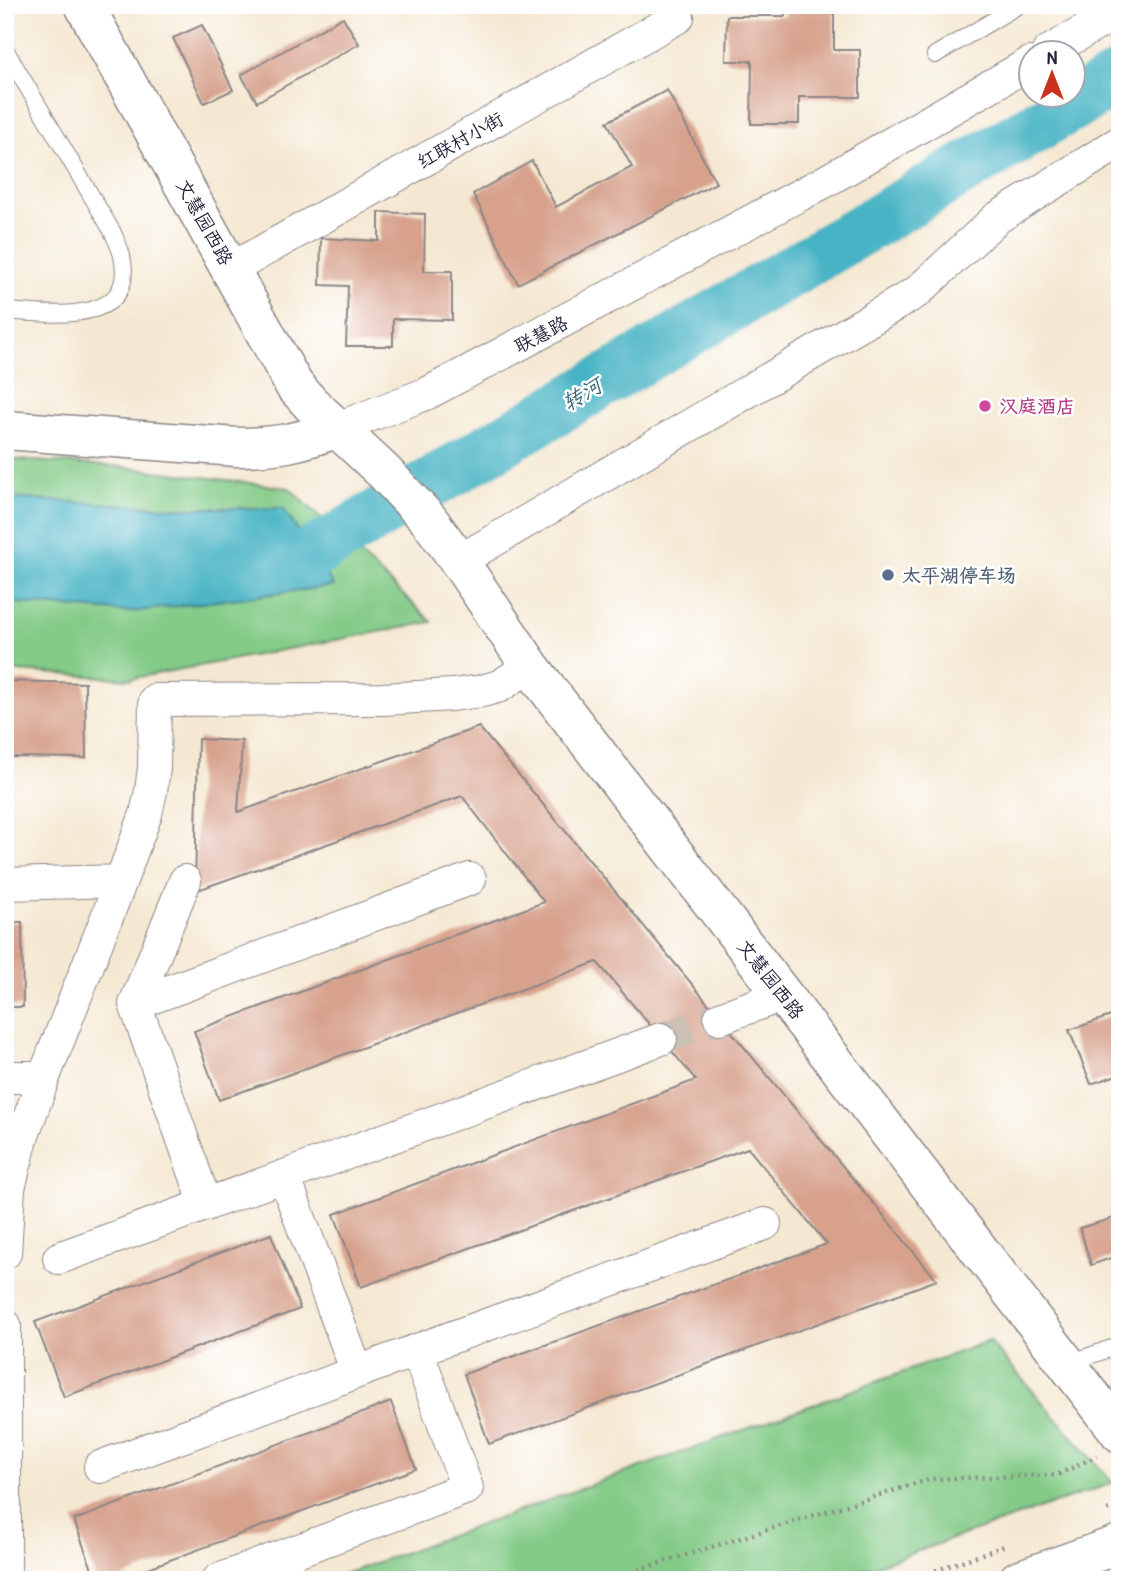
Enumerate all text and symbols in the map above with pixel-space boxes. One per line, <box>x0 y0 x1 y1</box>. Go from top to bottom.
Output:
north arrow <box>1016 38 1086 108</box>
text: N <box>1047 44 1057 70</box>
street label: 红联村小街 <box>412 106 508 174</box>
street label: 文慧园西路 <box>171 174 239 270</box>
street label: 联慧路 <box>510 309 572 359</box>
water label: 转河 <box>557 369 610 417</box>
place label: 汉庭酒店 <box>999 393 1075 419</box>
marker: 汉庭酒店 <box>977 398 993 414</box>
place label: 太平湖停车场 <box>902 562 1016 588</box>
marker: 太平湖停车场 <box>880 567 896 583</box>
street label: 文慧园西路 <box>732 934 810 1024</box>

